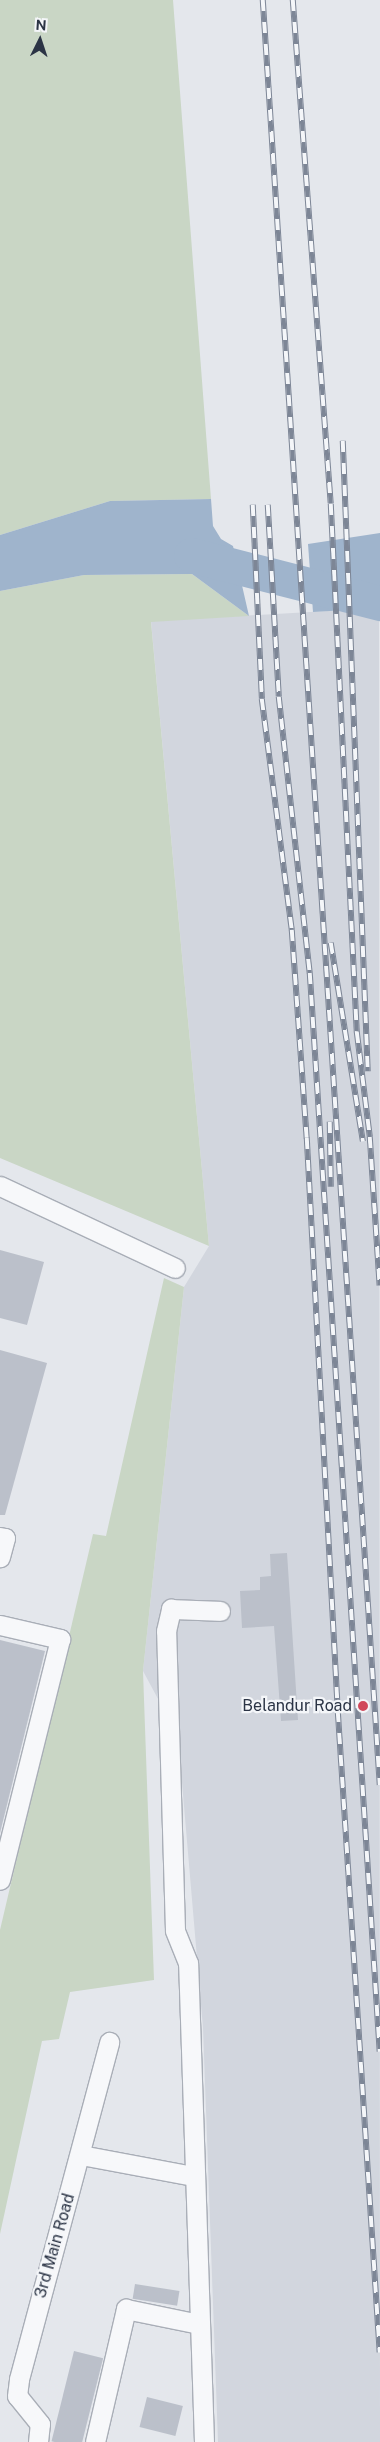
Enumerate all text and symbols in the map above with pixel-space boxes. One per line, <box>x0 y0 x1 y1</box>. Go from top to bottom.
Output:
north arrow <box>15 15 65 65</box>
text: N <box>35 17 47 33</box>
place label: Belandur Road <box>242 1696 352 1716</box>
marker: Belandur Road <box>356 1699 370 1713</box>
street label: 3rd Main Road <box>31 2192 79 2300</box>

